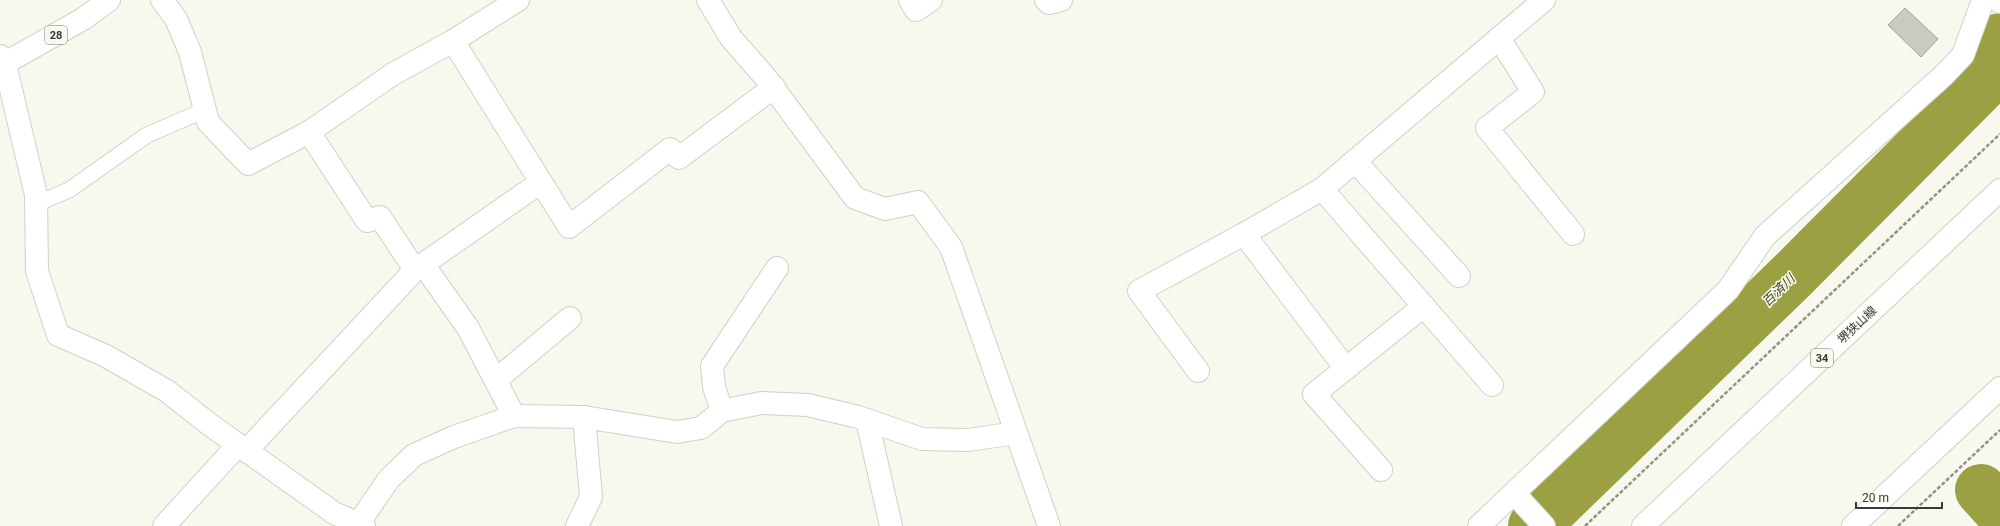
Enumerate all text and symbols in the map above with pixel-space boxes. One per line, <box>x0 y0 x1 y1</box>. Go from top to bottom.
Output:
road number: 28 <box>45 26 67 44</box>
water label: 百済川 <box>1759 270 1799 309</box>
street label: 堺狭山線 <box>1835 304 1879 346</box>
road number: 34 <box>1811 349 1833 367</box>
scale bar <box>1856 484 1942 510</box>
text: 20 m <box>1862 491 1889 505</box>

